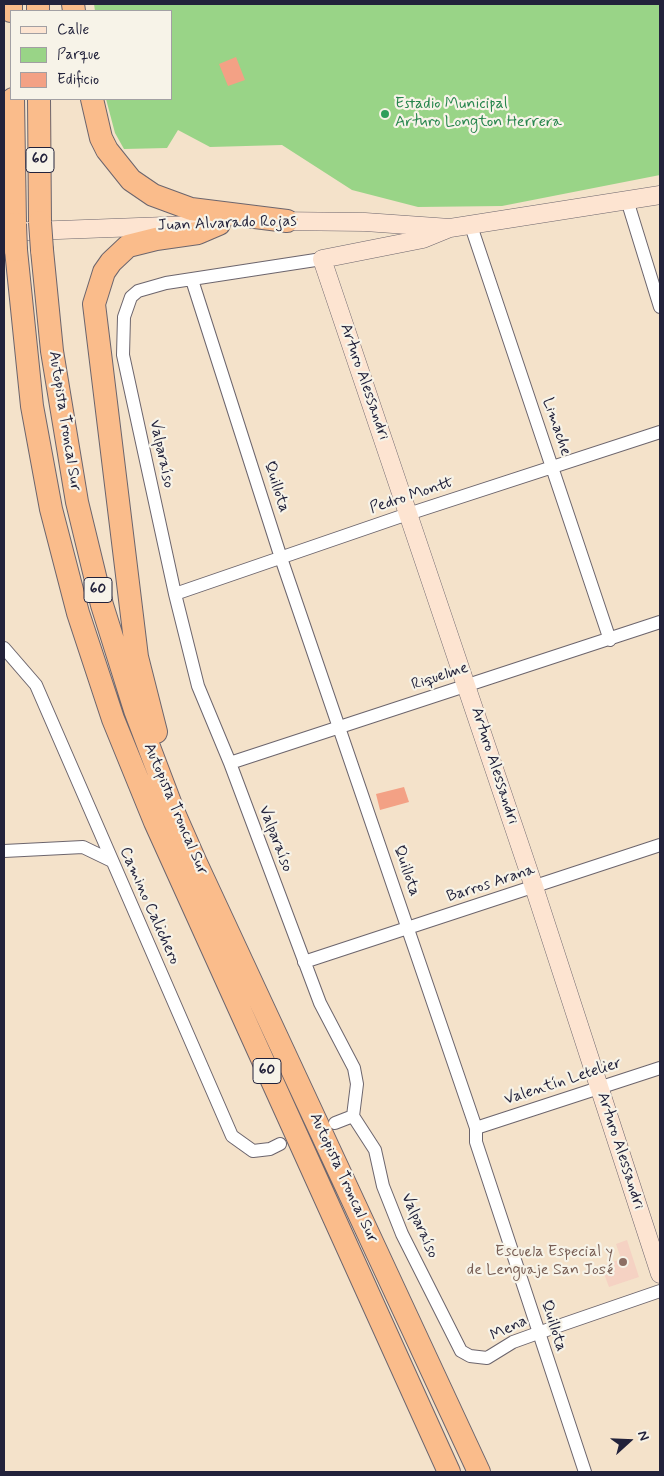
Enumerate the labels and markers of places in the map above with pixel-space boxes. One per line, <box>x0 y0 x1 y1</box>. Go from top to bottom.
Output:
place label: Estadio Municipal Arturo Longton Herrera <box>395 95 562 133</box>
marker: Estadio Municipal Arturo Longton Herrera <box>379 108 391 120</box>
place label: Escuela Especial y de Lenguaje San José <box>467 1243 613 1281</box>
marker: Escuela Especial y de Lenguaje San José <box>617 1256 629 1268</box>

